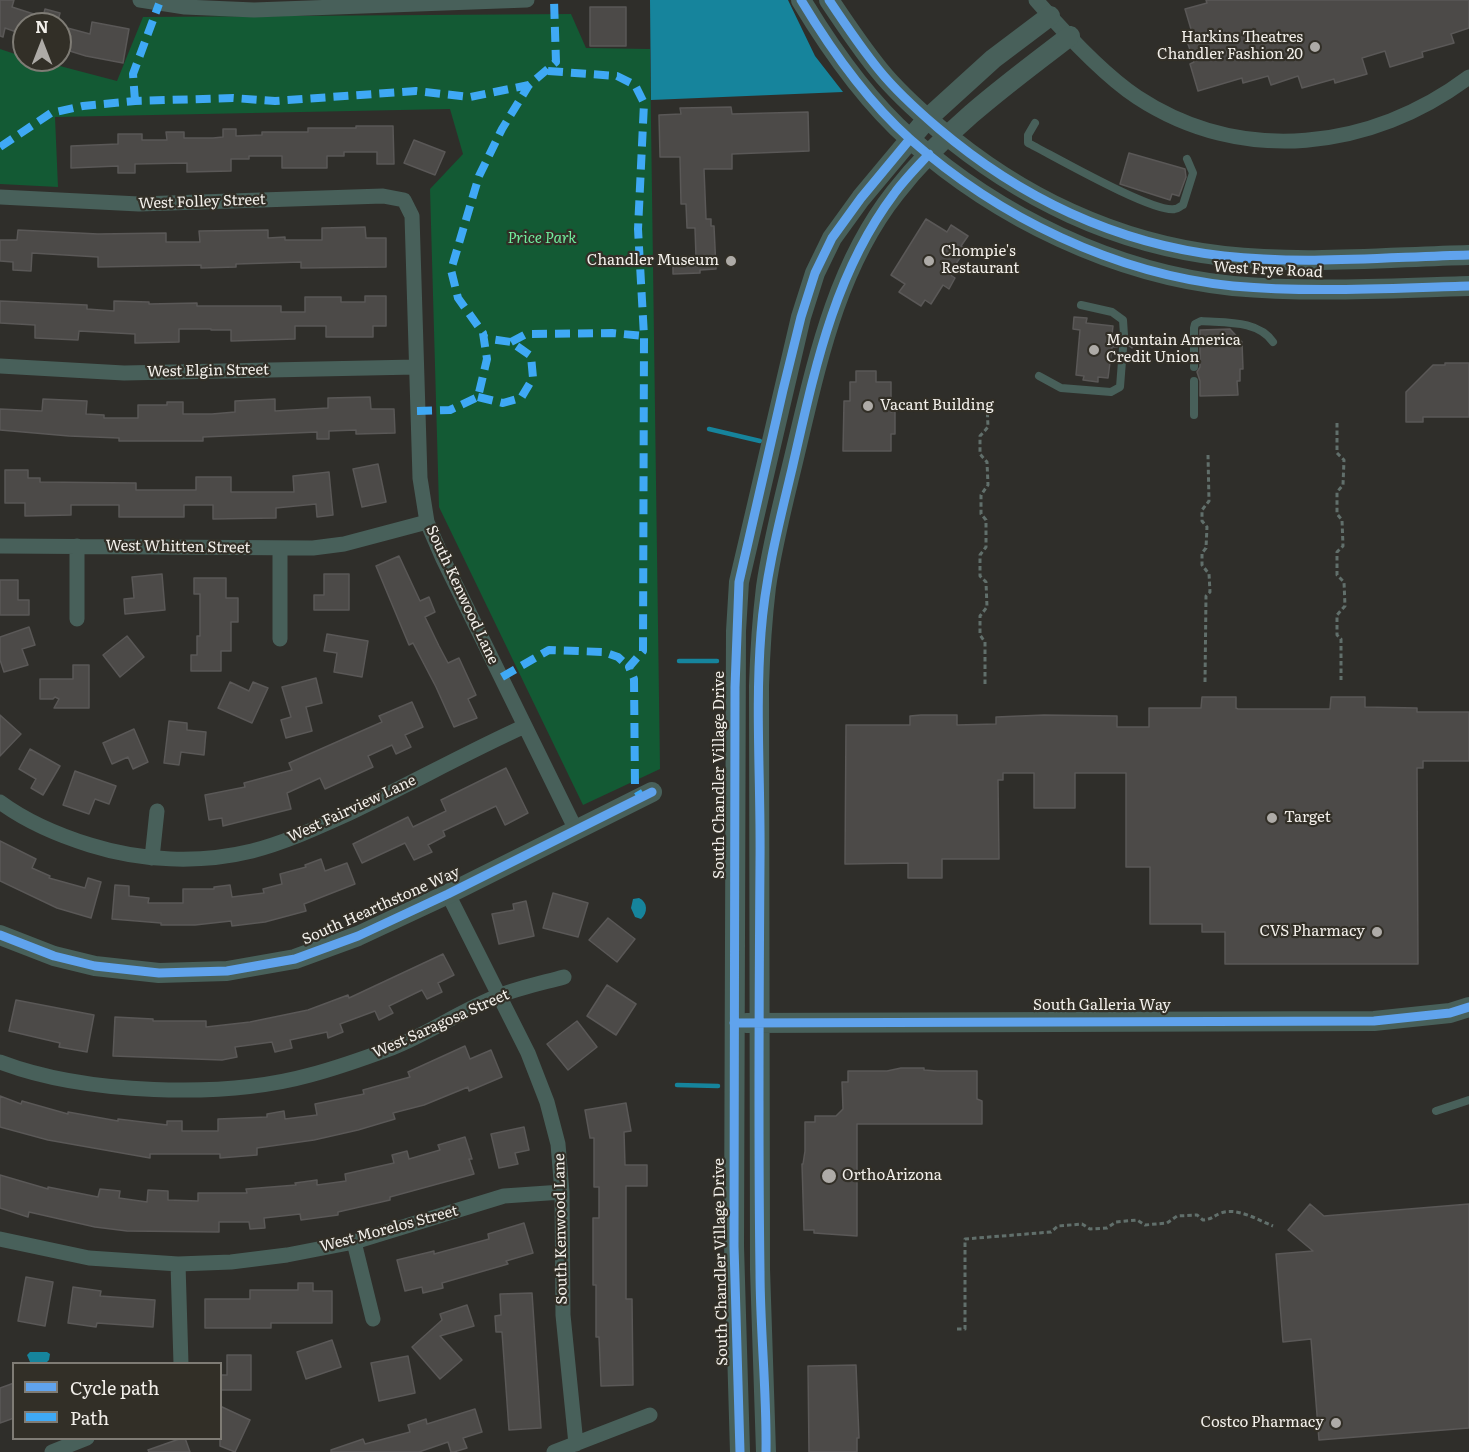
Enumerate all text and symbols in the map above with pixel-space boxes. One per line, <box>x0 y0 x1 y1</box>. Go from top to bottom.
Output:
north arrow <box>12 12 72 72</box>
text: N <box>35 14 49 38</box>
place label: Harkins Theatres Chandler Fashion 20 <box>1157 29 1303 64</box>
marker: Harkins Theatres Chandler Fashion 20 <box>1308 40 1322 54</box>
street label: West Folley Street <box>138 191 266 213</box>
park label: Price Park <box>507 230 577 248</box>
place label: Chompie's Restaurant <box>941 243 1019 278</box>
place label: Chandler Museum <box>587 252 719 270</box>
marker: Chandler Museum <box>724 254 738 268</box>
marker: Chompie's Restaurant <box>922 254 936 268</box>
street label: West Frye Road <box>1213 258 1323 282</box>
place label: Mountain America Credit Union <box>1106 332 1241 367</box>
marker: Mountain America Credit Union <box>1087 343 1101 357</box>
street label: West Elgin Street <box>147 361 269 381</box>
place label: Vacant Building <box>880 397 994 415</box>
marker: Vacant Building <box>861 399 875 413</box>
street label: South Kenwood Lane <box>422 523 502 667</box>
street label: West Whitten Street <box>106 537 250 557</box>
street label: South Chandler Village Drive <box>711 671 729 879</box>
street label: West Fairview Lane <box>285 771 419 847</box>
place label: Target <box>1284 809 1331 827</box>
marker: Target <box>1265 811 1279 825</box>
street label: South Hearthstone Way <box>299 863 463 949</box>
place label: CVS Pharmacy <box>1260 923 1365 941</box>
marker: CVS Pharmacy <box>1370 925 1384 939</box>
street label: West Saragosa Street <box>370 986 512 1062</box>
street label: South Galleria Way <box>1033 997 1171 1015</box>
street label: South Kenwood Lane <box>551 1153 571 1305</box>
street label: South Chandler Village Drive <box>710 1158 732 1366</box>
marker: OrthoArizona <box>820 1167 838 1185</box>
place label: OrthoArizona <box>842 1167 942 1185</box>
street label: West Morelos Street <box>318 1202 460 1256</box>
legend <box>12 1362 222 1440</box>
text: Cycle path <box>70 1374 159 1401</box>
text: Path <box>70 1404 109 1431</box>
place label: Costco Pharmacy <box>1200 1414 1324 1432</box>
marker: Costco Pharmacy <box>1329 1416 1343 1430</box>

